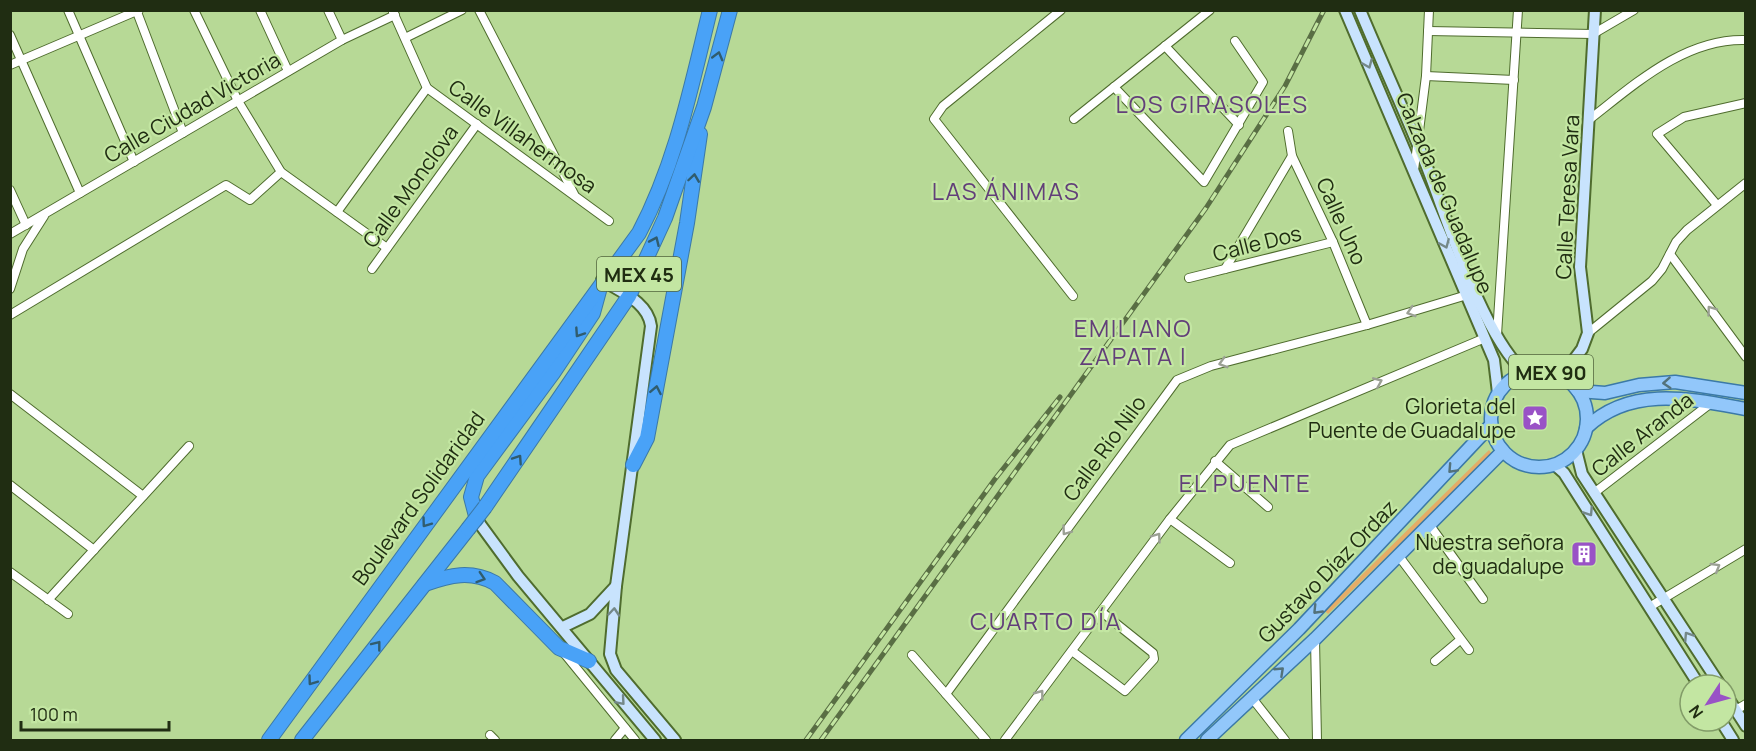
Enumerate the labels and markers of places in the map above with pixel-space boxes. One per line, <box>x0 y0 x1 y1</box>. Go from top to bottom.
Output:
place label: Glorieta del Puente de Guadalupe <box>1308 392 1516 444</box>
place icon: Glorieta del Puente de Guadalupe <box>1520 403 1550 433</box>
place label: Nuestra señora de guadalupe <box>1415 528 1564 580</box>
building icon: Nuestra señora de guadalupe <box>1569 539 1599 569</box>

